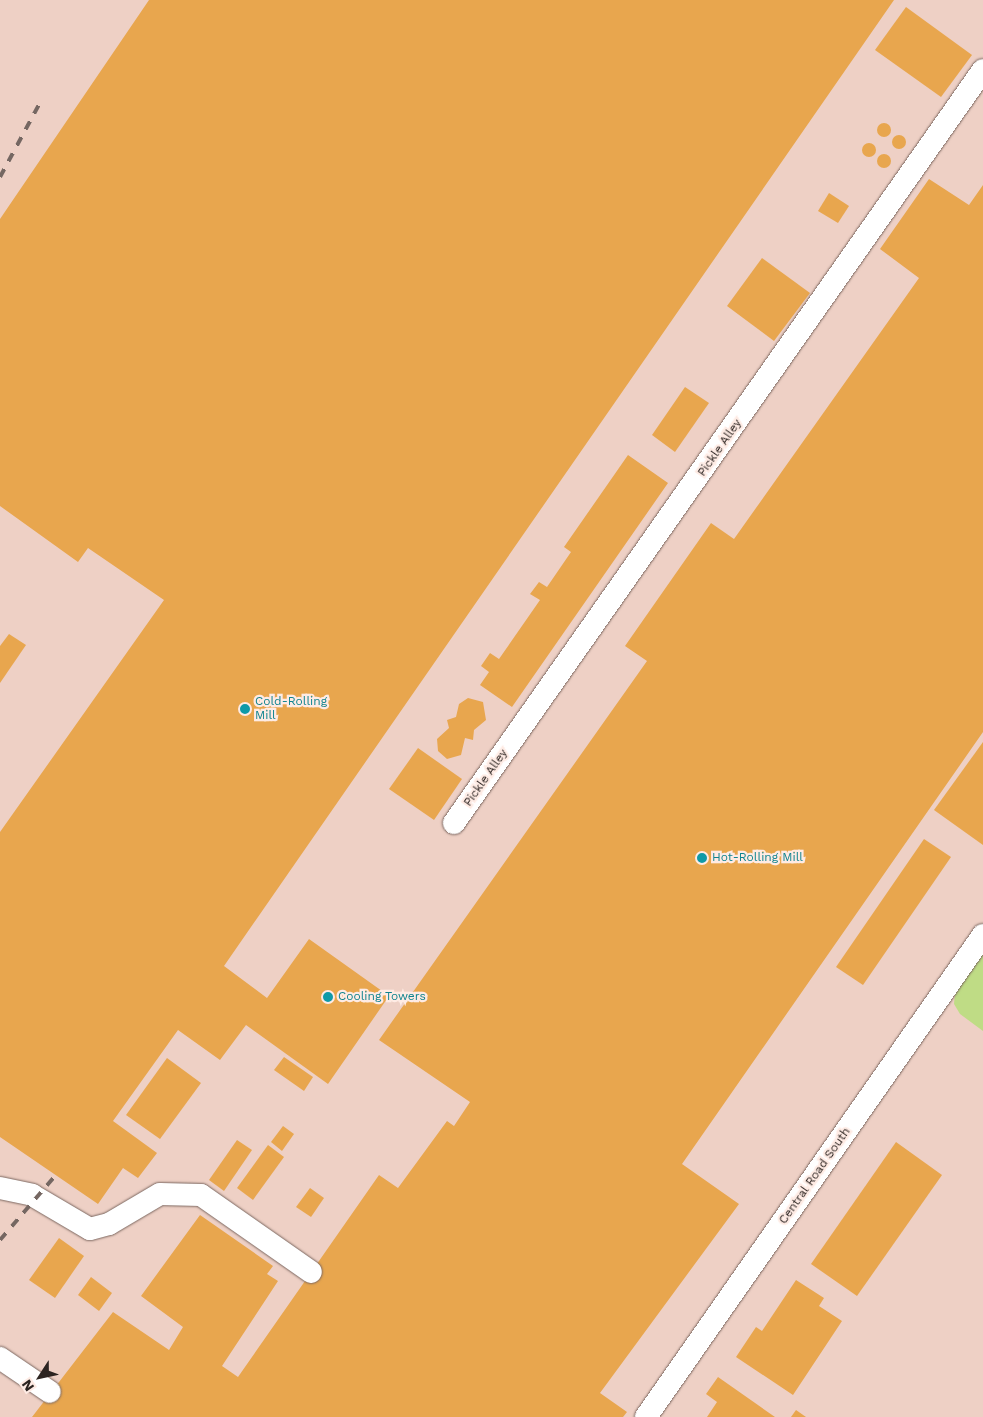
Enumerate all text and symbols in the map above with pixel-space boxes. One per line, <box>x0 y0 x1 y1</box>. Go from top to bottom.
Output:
street label: Pickle Alley <box>695 417 745 479</box>
place label: Cold-Rolling Mill <box>255 695 327 723</box>
marker: Cold-Rolling Mill <box>239 703 251 715</box>
street label: Pickle Alley <box>461 747 511 809</box>
place label: Hot-Rolling Mill <box>712 851 803 865</box>
marker: Hot-Rolling Mill <box>696 852 708 864</box>
place label: Cooling Towers <box>338 990 426 1004</box>
marker: Cooling Towers <box>322 991 334 1003</box>
street label: Central Road South <box>776 1125 854 1227</box>
north arrow <box>15 1352 65 1402</box>
text: N <box>18 1377 37 1394</box>

